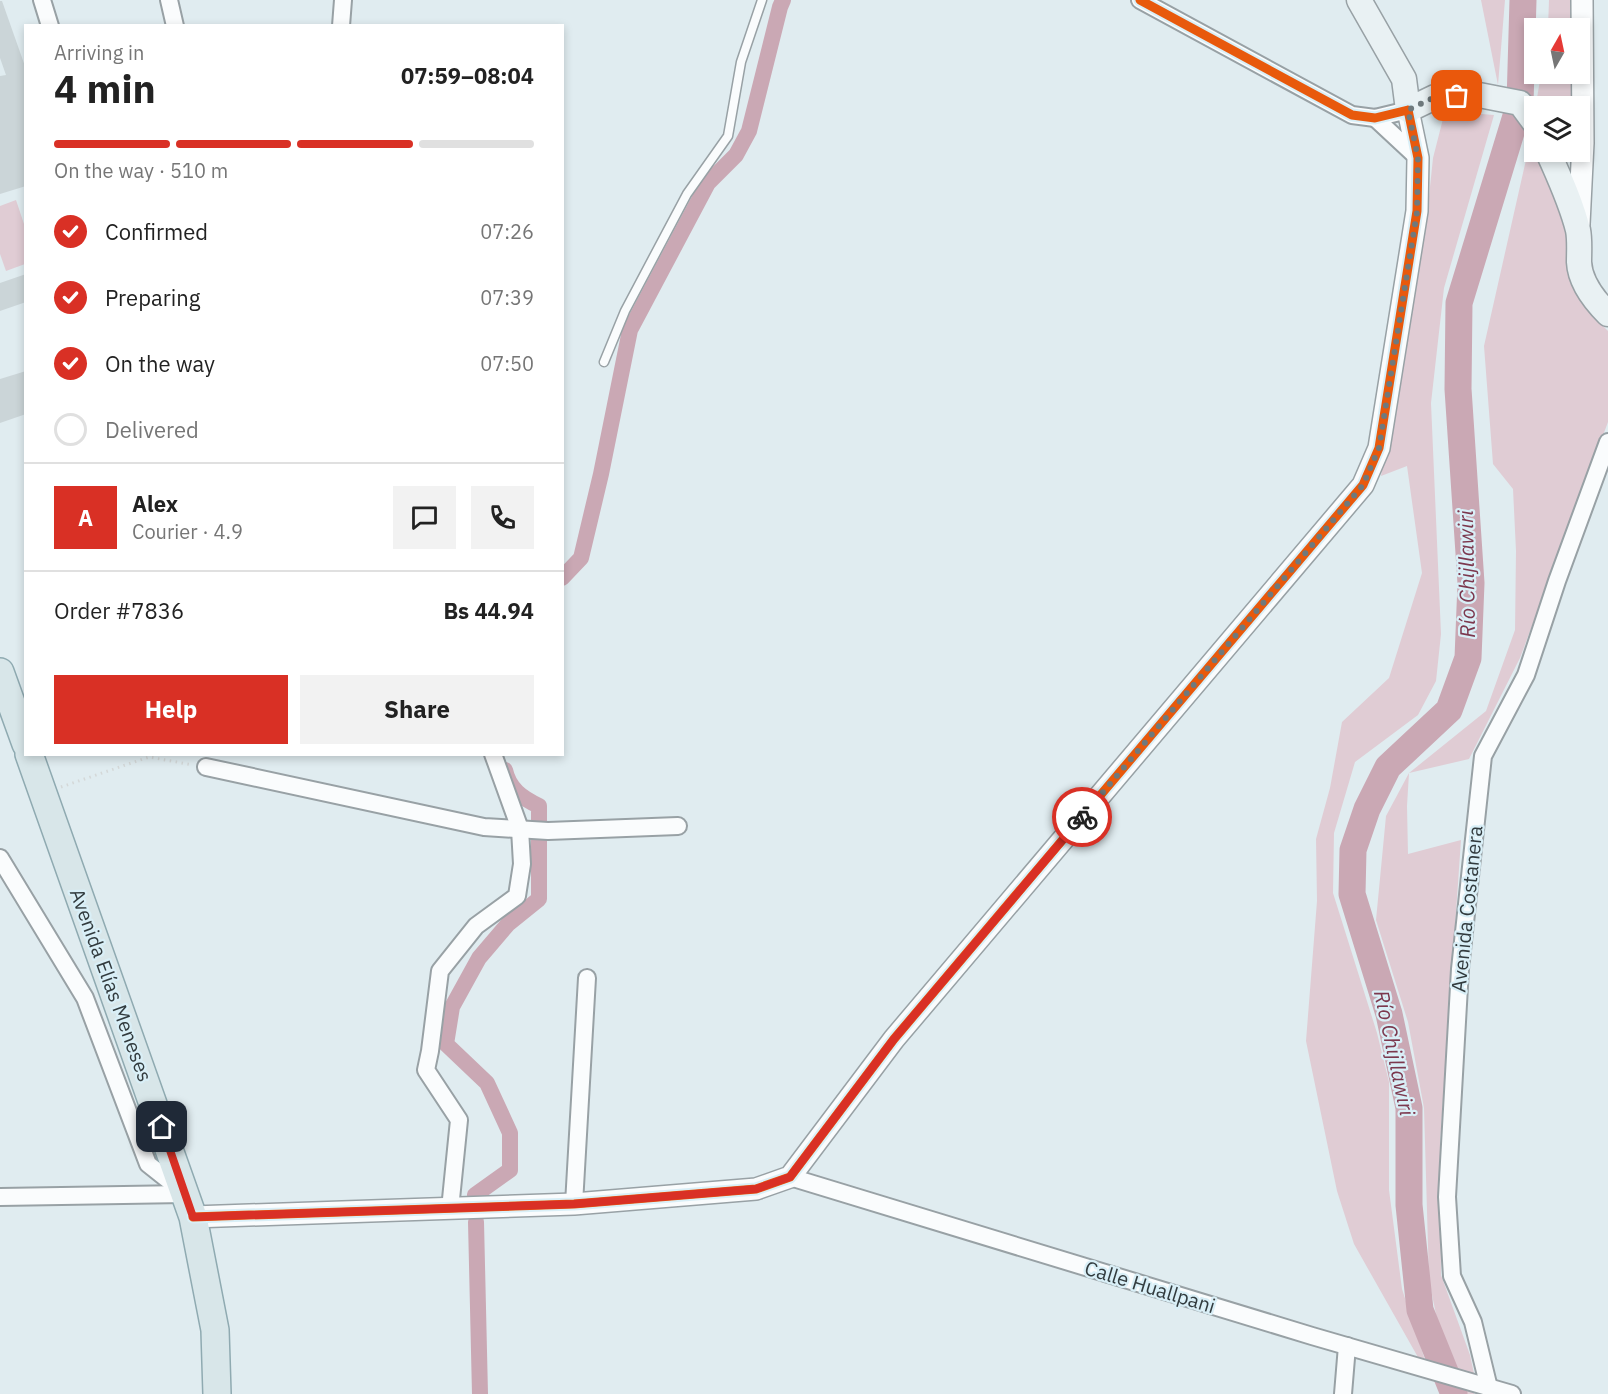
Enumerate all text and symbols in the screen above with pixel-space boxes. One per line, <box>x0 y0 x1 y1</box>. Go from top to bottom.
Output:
north arrow <box>1524 18 1590 84</box>
map controls <box>1524 18 1590 162</box>
text: Arriving in <box>54 39 144 66</box>
text: 07:59–08:04 <box>401 61 534 90</box>
text: 4 min <box>54 63 156 114</box>
pin <box>1431 70 1482 121</box>
icon: bag <box>1440 79 1473 112</box>
button: layers <box>1524 96 1590 162</box>
text: On the way · 510 m <box>54 157 228 184</box>
icon: check <box>54 215 87 248</box>
text: Confirmed <box>105 217 208 246</box>
text: 07:26 <box>480 218 534 245</box>
icon: check <box>54 281 87 314</box>
text: Preparing <box>105 283 200 312</box>
text: 07:39 <box>480 284 534 311</box>
icon: check <box>54 347 87 380</box>
text: On the way <box>105 349 215 378</box>
text: 07:50 <box>480 350 534 377</box>
text: Delivered <box>105 415 199 444</box>
button: chat <box>393 486 456 549</box>
button: phone <box>471 486 534 549</box>
text: Alex <box>132 489 178 518</box>
text: A <box>78 503 93 532</box>
water label: Río Chijllawiri <box>1451 509 1481 638</box>
text: Courier · 4.9 <box>132 518 243 545</box>
text: Order #7836 <box>54 596 184 625</box>
text: Bs 44.94 <box>443 596 534 625</box>
button: Help <box>54 675 288 744</box>
button: Share <box>300 675 534 744</box>
courier <box>1052 787 1112 847</box>
icon: bike <box>1066 801 1099 834</box>
street label: Avenida Costanera <box>1444 824 1489 994</box>
street label: Avenida Elías Meneses <box>64 885 159 1085</box>
water label: Río Chijllawiri <box>1368 987 1422 1119</box>
pin <box>136 1101 187 1152</box>
icon: home <box>145 1110 178 1143</box>
street label: Calle Huallpani <box>1082 1254 1219 1319</box>

